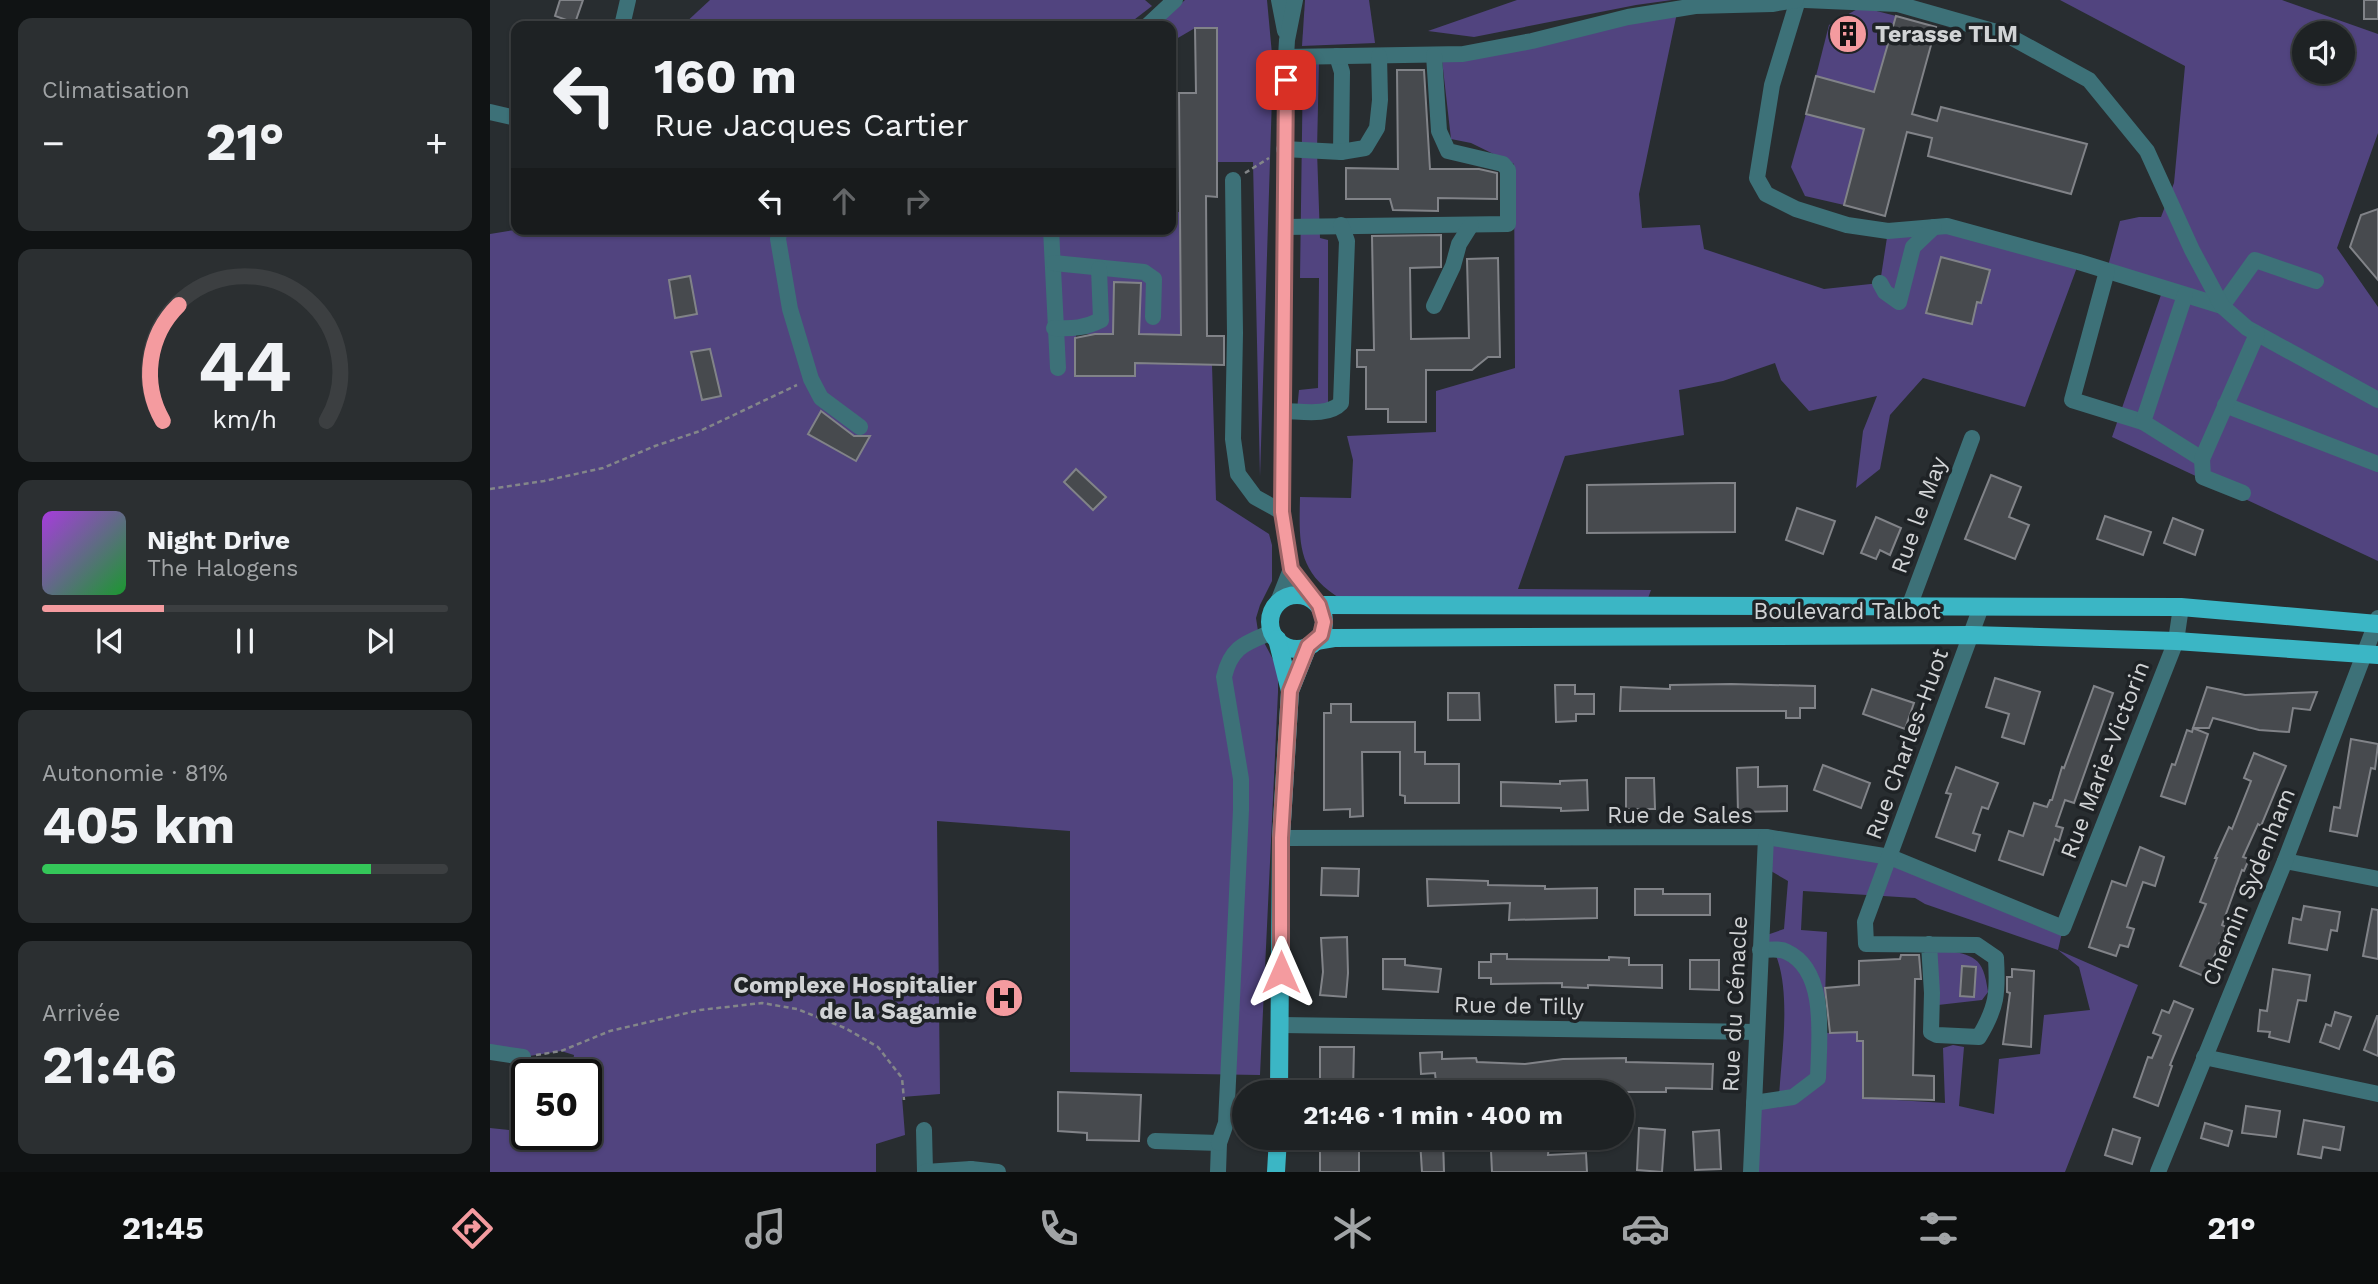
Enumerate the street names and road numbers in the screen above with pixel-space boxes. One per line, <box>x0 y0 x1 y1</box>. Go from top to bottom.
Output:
street label: Rue le May <box>1885 453 1953 577</box>
street label: Boulevard Talbot <box>1753 598 1941 625</box>
street label: Rue Charles-Huot <box>1860 645 1954 843</box>
street label: Rue Marie-Victorin <box>2055 658 2155 862</box>
street label: Chemin Sydenham <box>2197 784 2301 990</box>
street label: Rue de Sales <box>1607 802 1753 829</box>
street label: Rue du Cénacle <box>1717 915 1753 1093</box>
street label: Rue de Tilly <box>1454 991 1584 1021</box>

